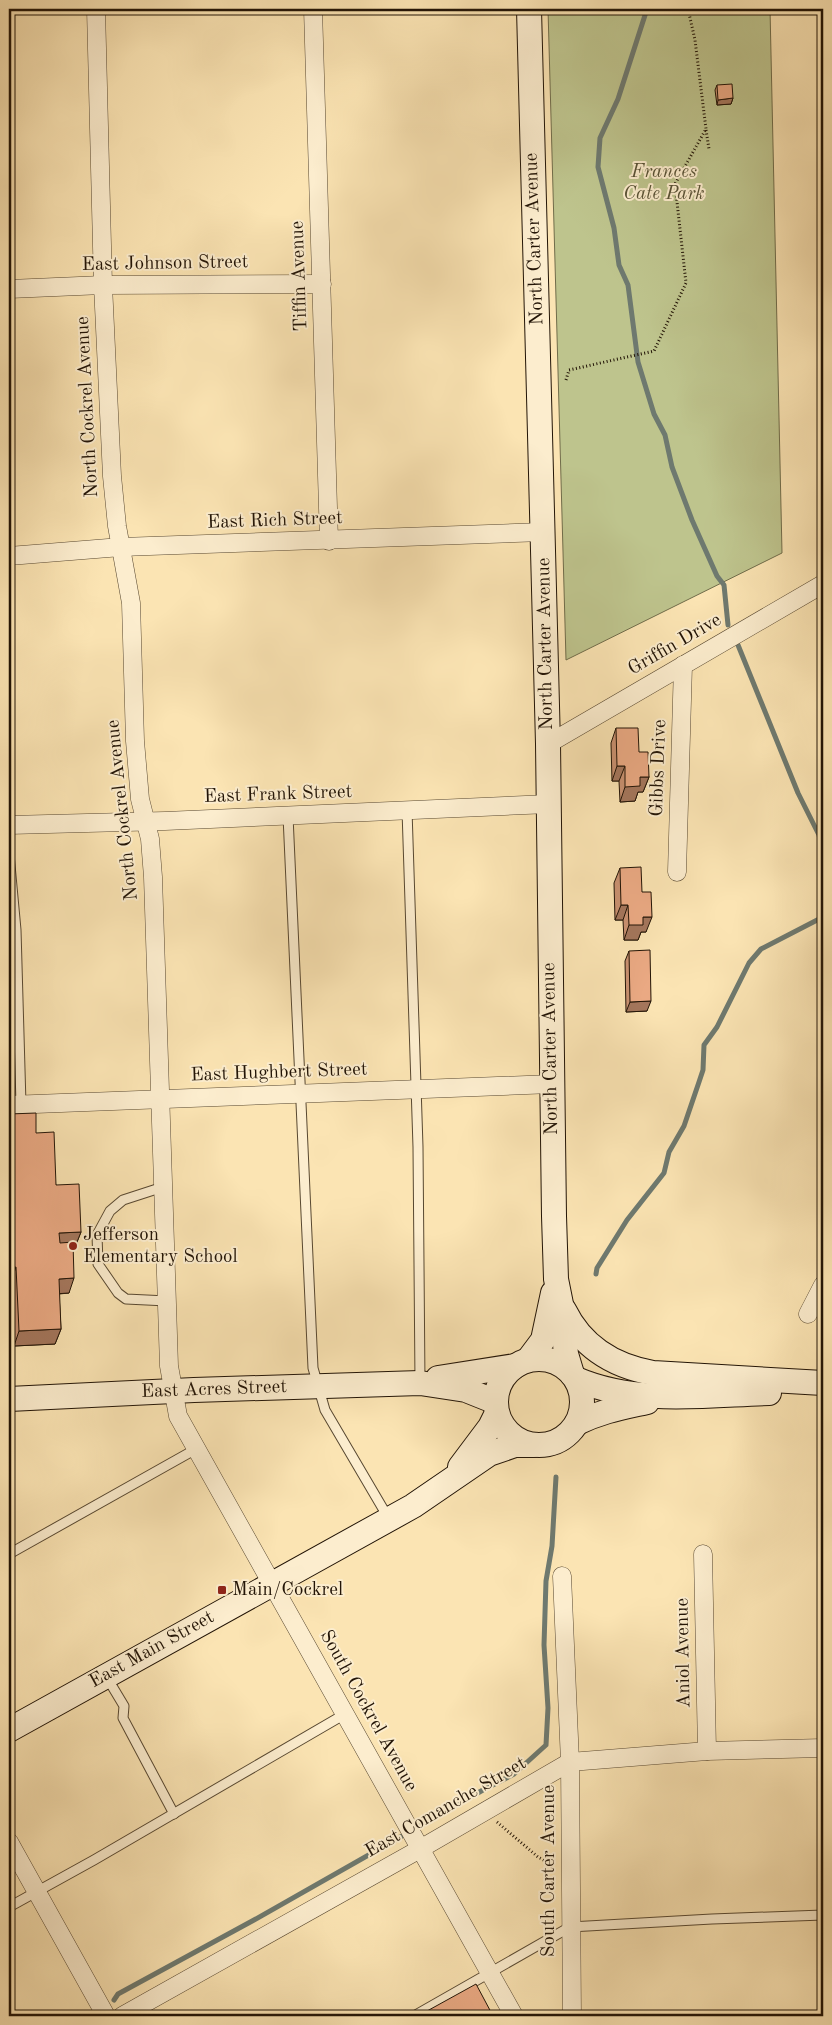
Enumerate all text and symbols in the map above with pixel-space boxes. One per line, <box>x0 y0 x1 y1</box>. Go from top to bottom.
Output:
street label: North Carter Avenue <box>522 152 548 326</box>
park label: Frances Cate Park <box>623 163 705 204</box>
street label: Tiffin Avenue <box>289 220 311 332</box>
street label: East Johnson Street <box>82 253 248 275</box>
street label: North Cockrel Avenue <box>74 316 102 498</box>
street label: East Rich Street <box>207 509 343 533</box>
street label: North Carter Avenue <box>535 557 557 731</box>
street label: Griffin Drive <box>625 611 725 679</box>
street label: North Cockrel Avenue <box>104 719 142 901</box>
street label: Gibbs Drive <box>648 719 670 817</box>
street label: East Frank Street <box>203 783 353 807</box>
street label: North Carter Avenue <box>540 962 562 1136</box>
street label: East Hughbert Street <box>190 1060 368 1086</box>
place label: Jefferson Elementary School <box>83 1226 238 1267</box>
marker: Jefferson Elementary School <box>67 1240 79 1252</box>
street label: East Acres Street <box>141 1378 287 1402</box>
place label: Main/Cockrel <box>232 1581 343 1600</box>
marker: Main/Cockrel <box>216 1584 228 1596</box>
street label: Aniol Avenue <box>674 1598 694 1708</box>
street label: East Main Street <box>87 1608 217 1692</box>
street label: South Cockrel Avenue <box>316 1627 420 1795</box>
street label: East Comanche Street <box>362 1754 530 1862</box>
street label: South Carter Avenue <box>540 1785 559 1957</box>

